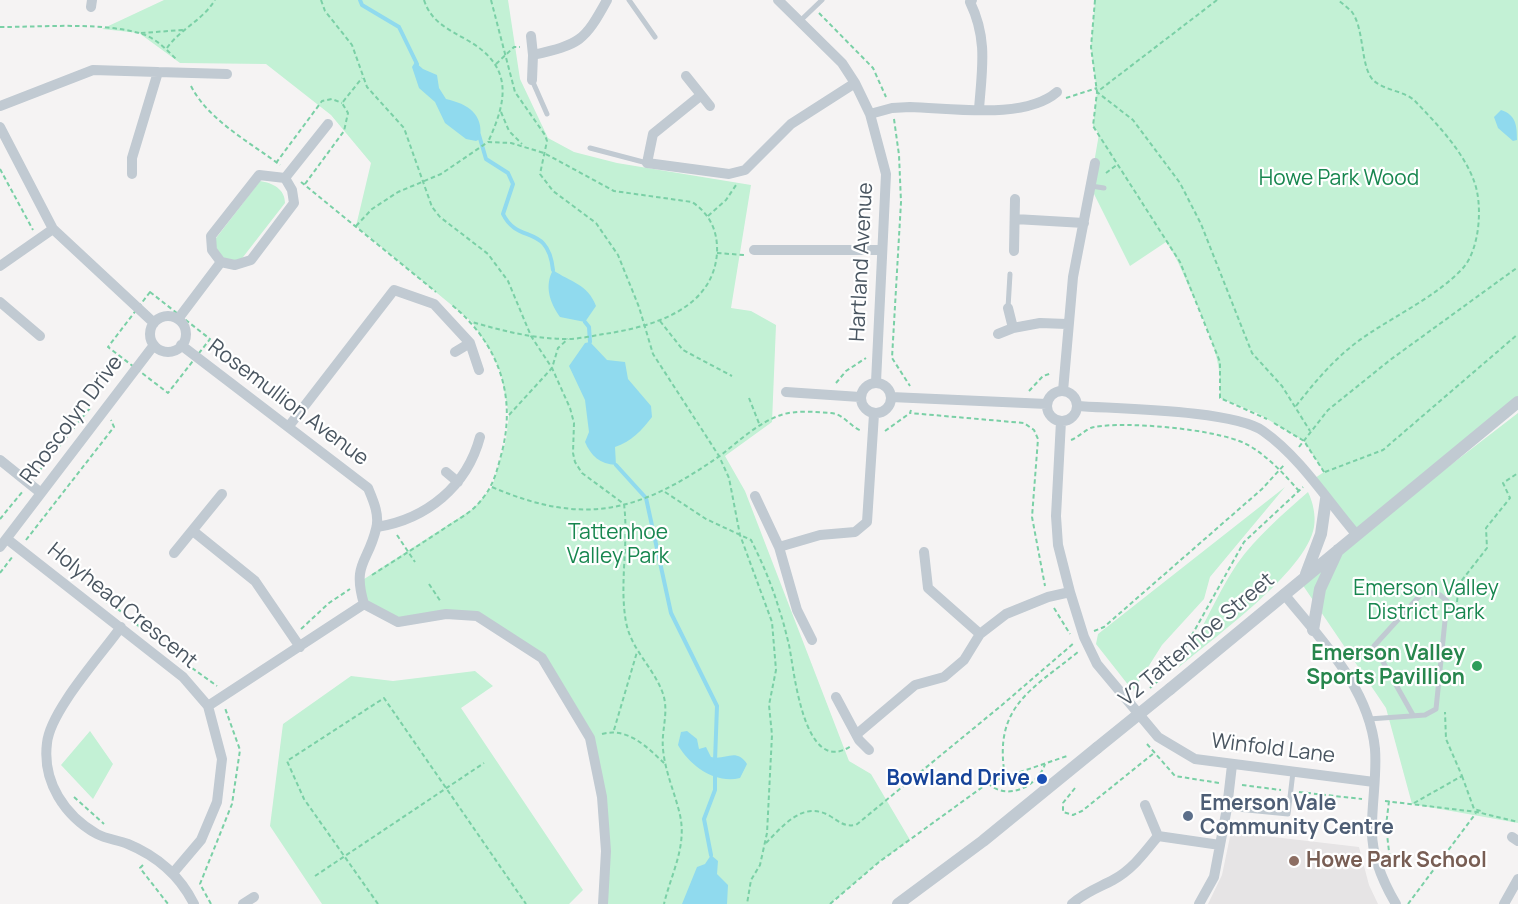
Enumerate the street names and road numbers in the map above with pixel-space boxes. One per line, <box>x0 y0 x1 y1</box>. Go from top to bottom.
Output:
street label: Hartland Avenue <box>845 182 879 342</box>
street label: Rosemullion Avenue <box>203 334 373 472</box>
street label: Rhoscolyn Drive <box>15 351 129 489</box>
street label: Holyhead Crescent <box>42 538 202 674</box>
street label: V2 Tattenhoe Street <box>1114 568 1280 712</box>
street label: Winfold Lane <box>1210 729 1336 769</box>

